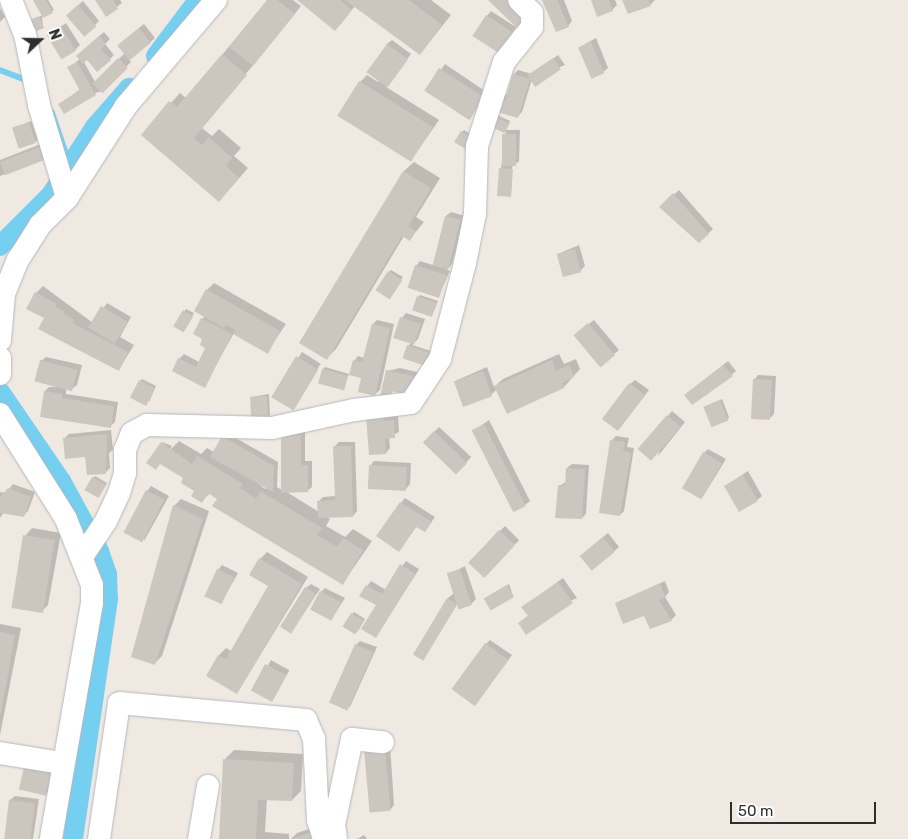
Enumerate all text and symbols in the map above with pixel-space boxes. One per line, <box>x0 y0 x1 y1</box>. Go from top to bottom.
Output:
north arrow <box>15 15 65 65</box>
text: N <box>45 27 64 42</box>
scale bar <box>733 792 879 824</box>
text: 50 m <box>738 802 773 820</box>

